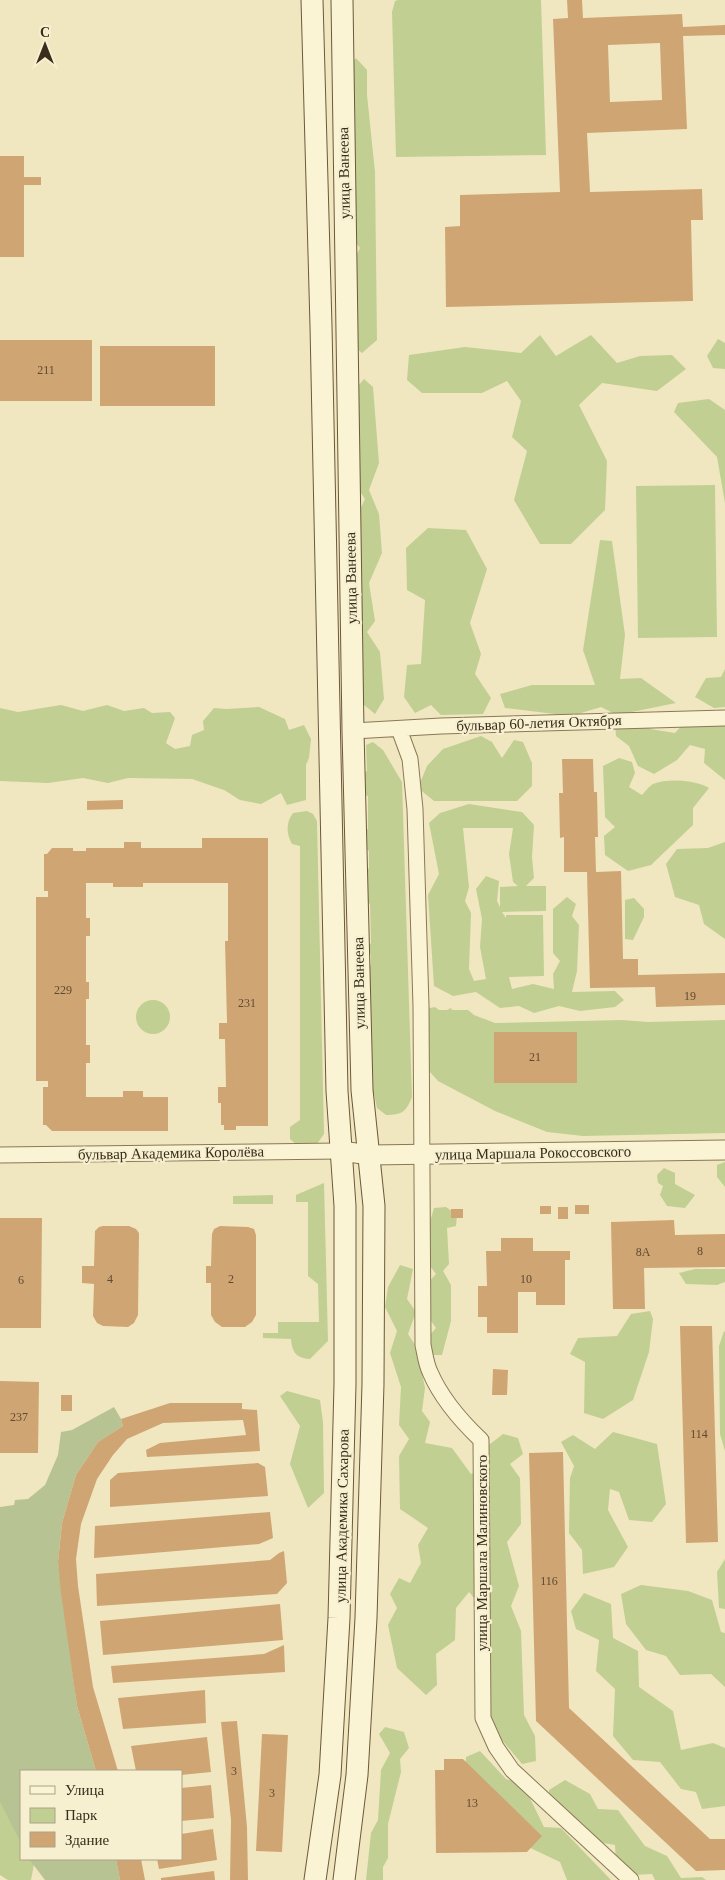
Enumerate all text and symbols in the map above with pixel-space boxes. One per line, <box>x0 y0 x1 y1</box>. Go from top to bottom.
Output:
north arrow <box>20 20 70 70</box>
text: С <box>40 25 50 40</box>
street label: улица Ванеева <box>335 126 353 219</box>
house number: 211 <box>37 363 55 377</box>
street label: улица Ванеева <box>342 531 360 624</box>
street label: бульвар 60-летия Октября <box>456 712 622 734</box>
street label: улица Ванеева <box>350 936 368 1029</box>
house number: 229 <box>54 983 72 997</box>
house number: 19 <box>684 989 696 1003</box>
house number: 231 <box>238 996 256 1010</box>
house number: 21 <box>529 1050 541 1064</box>
street label: бульвар Академика Королёва <box>78 1143 265 1163</box>
street label: улица Маршала Рокоссовского <box>435 1143 631 1163</box>
house number: 8 <box>697 1244 703 1258</box>
house number: 8А <box>636 1245 651 1259</box>
house number: 4 <box>107 1272 113 1286</box>
house number: 2 <box>228 1272 234 1286</box>
house number: 10 <box>520 1272 532 1286</box>
house number: 6 <box>18 1273 24 1287</box>
house number: 237 <box>10 1410 28 1424</box>
house number: 114 <box>690 1427 708 1441</box>
street label: улица Академика Сахарова <box>332 1429 352 1603</box>
street label: улица Маршала Малиновского <box>474 1455 490 1651</box>
house number: 116 <box>540 1574 558 1588</box>
house number: 3 <box>231 1764 237 1778</box>
legend <box>20 1770 182 1860</box>
text: Улица <box>65 1782 104 1798</box>
house number: 3 <box>269 1786 275 1800</box>
house number: 13 <box>466 1796 478 1810</box>
text: Парк <box>65 1807 98 1823</box>
text: Здание <box>65 1832 109 1848</box>

